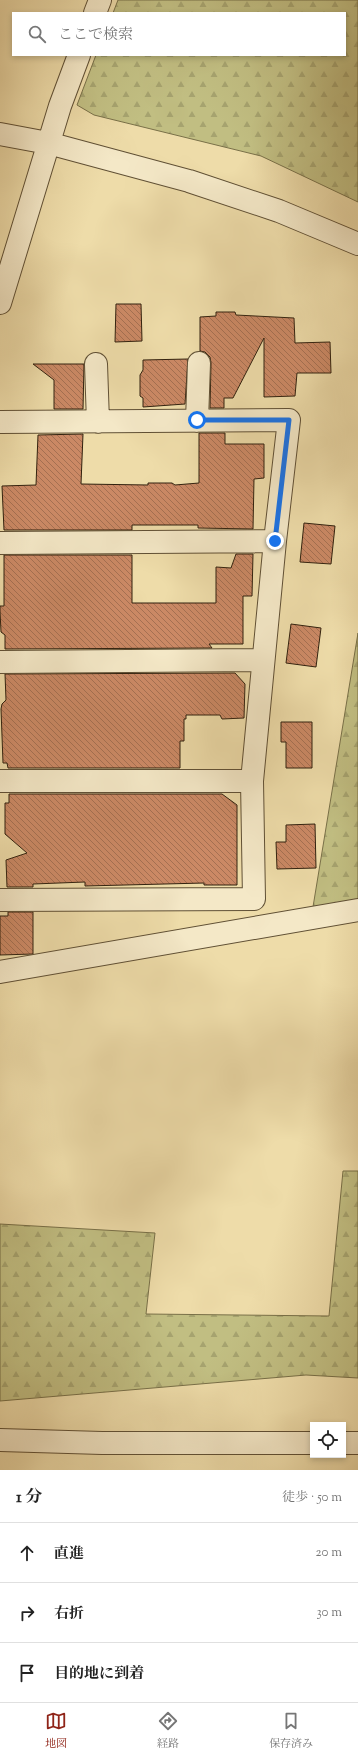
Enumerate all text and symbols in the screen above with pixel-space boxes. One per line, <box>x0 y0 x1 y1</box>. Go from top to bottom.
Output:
search box <box>12 12 346 56</box>
icon: search <box>26 23 48 45</box>
text: ここで検索 <box>58 25 133 46</box>
route start <box>188 411 206 429</box>
route end <box>266 532 284 550</box>
map controls <box>310 1422 346 1458</box>
button: locate <box>310 1422 346 1458</box>
text: 1 分 <box>16 1486 42 1510</box>
text: 徒歩 · 50 m <box>282 1489 342 1507</box>
icon: ahead <box>16 1542 38 1564</box>
text: 直進 <box>54 1544 84 1565</box>
text: 20 m <box>316 1544 342 1562</box>
icon: right <box>16 1602 38 1624</box>
text: 右折 <box>54 1604 84 1625</box>
text: 30 m <box>316 1604 342 1622</box>
icon: arrive <box>16 1662 38 1684</box>
text: 目的地に到着 <box>54 1664 144 1685</box>
tab: 地図 <box>45 1710 67 1752</box>
tab: 経路 <box>157 1710 179 1752</box>
tab: 保存済み <box>269 1710 313 1752</box>

